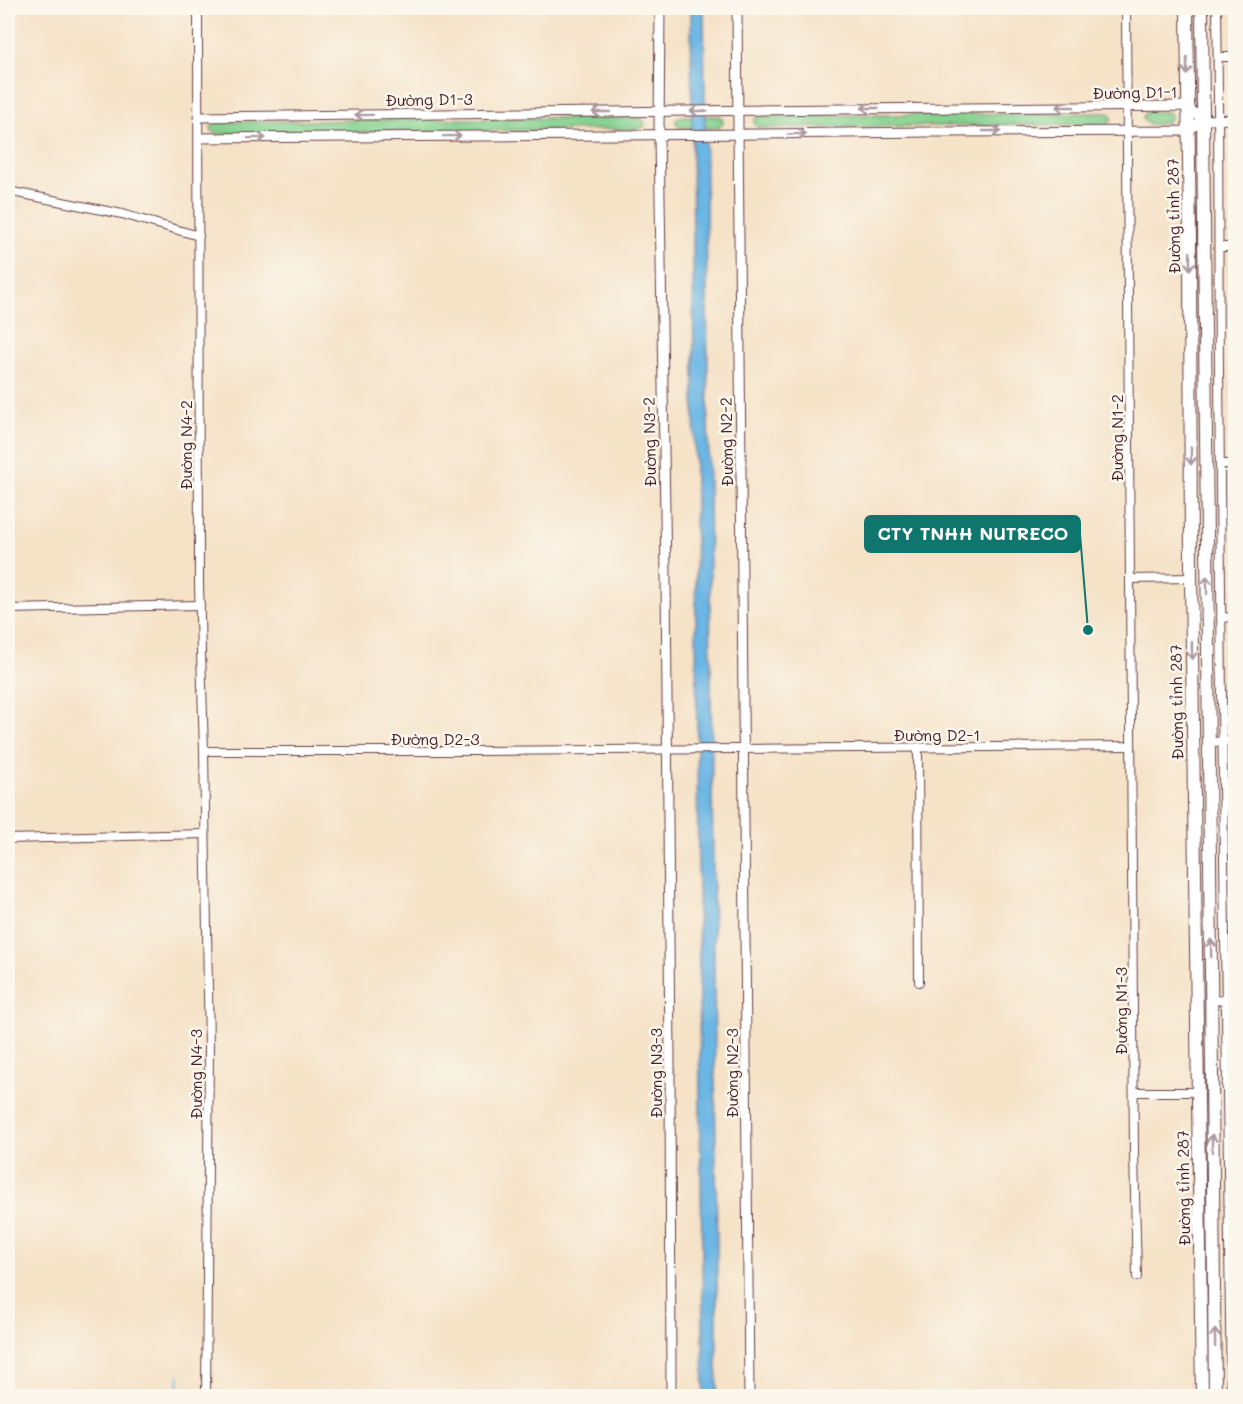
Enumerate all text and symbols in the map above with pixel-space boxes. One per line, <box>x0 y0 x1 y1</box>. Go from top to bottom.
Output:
one-way arrow <box>1181 55 1193 75</box>
street label: Đường D1-1 <box>1092 81 1178 103</box>
street label: Đường D1-3 <box>385 88 473 110</box>
one-way arrow <box>1056 101 1076 113</box>
one-way arrow <box>861 102 881 114</box>
one-way arrow <box>689 105 709 116</box>
one-way arrow <box>591 106 611 118</box>
one-way arrow <box>354 109 374 121</box>
one-way arrow <box>981 125 1001 137</box>
one-way arrow <box>786 128 806 140</box>
one-way arrow <box>442 130 462 142</box>
one-way arrow <box>247 132 267 144</box>
street label: Đường tỉnh 287 <box>1161 158 1185 274</box>
one-way arrow <box>1184 250 1196 270</box>
street label: Đường N1-2 <box>1106 394 1127 482</box>
street label: Đường N3-2 <box>638 397 660 487</box>
street label: Đường N2-2 <box>715 397 737 487</box>
street label: Đường N4-2 <box>175 400 196 490</box>
one-way arrow <box>1185 445 1197 465</box>
callout: CTY TNHH NUTRECO <box>865 516 1080 552</box>
text: CTY TNHH NUTRECO <box>878 521 1068 545</box>
one-way arrow <box>1201 576 1213 596</box>
one-way arrow <box>1186 640 1198 660</box>
street label: Đường tỉnh 287 <box>1164 644 1188 760</box>
street label: Đường D2-1 <box>894 724 980 745</box>
street label: Đường D2-3 <box>390 728 480 749</box>
one-way arrow <box>1206 939 1217 959</box>
street label: Đường N1-3 <box>1110 967 1131 1055</box>
street label: Đường N3-3 <box>645 1028 666 1118</box>
street label: Đường N2-3 <box>721 1028 742 1118</box>
street label: Đường N4-3 <box>185 1029 206 1119</box>
street label: Đường tỉnh 287 <box>1171 1130 1195 1246</box>
one-way arrow <box>1206 1134 1218 1154</box>
one-way arrow <box>1209 1329 1221 1349</box>

